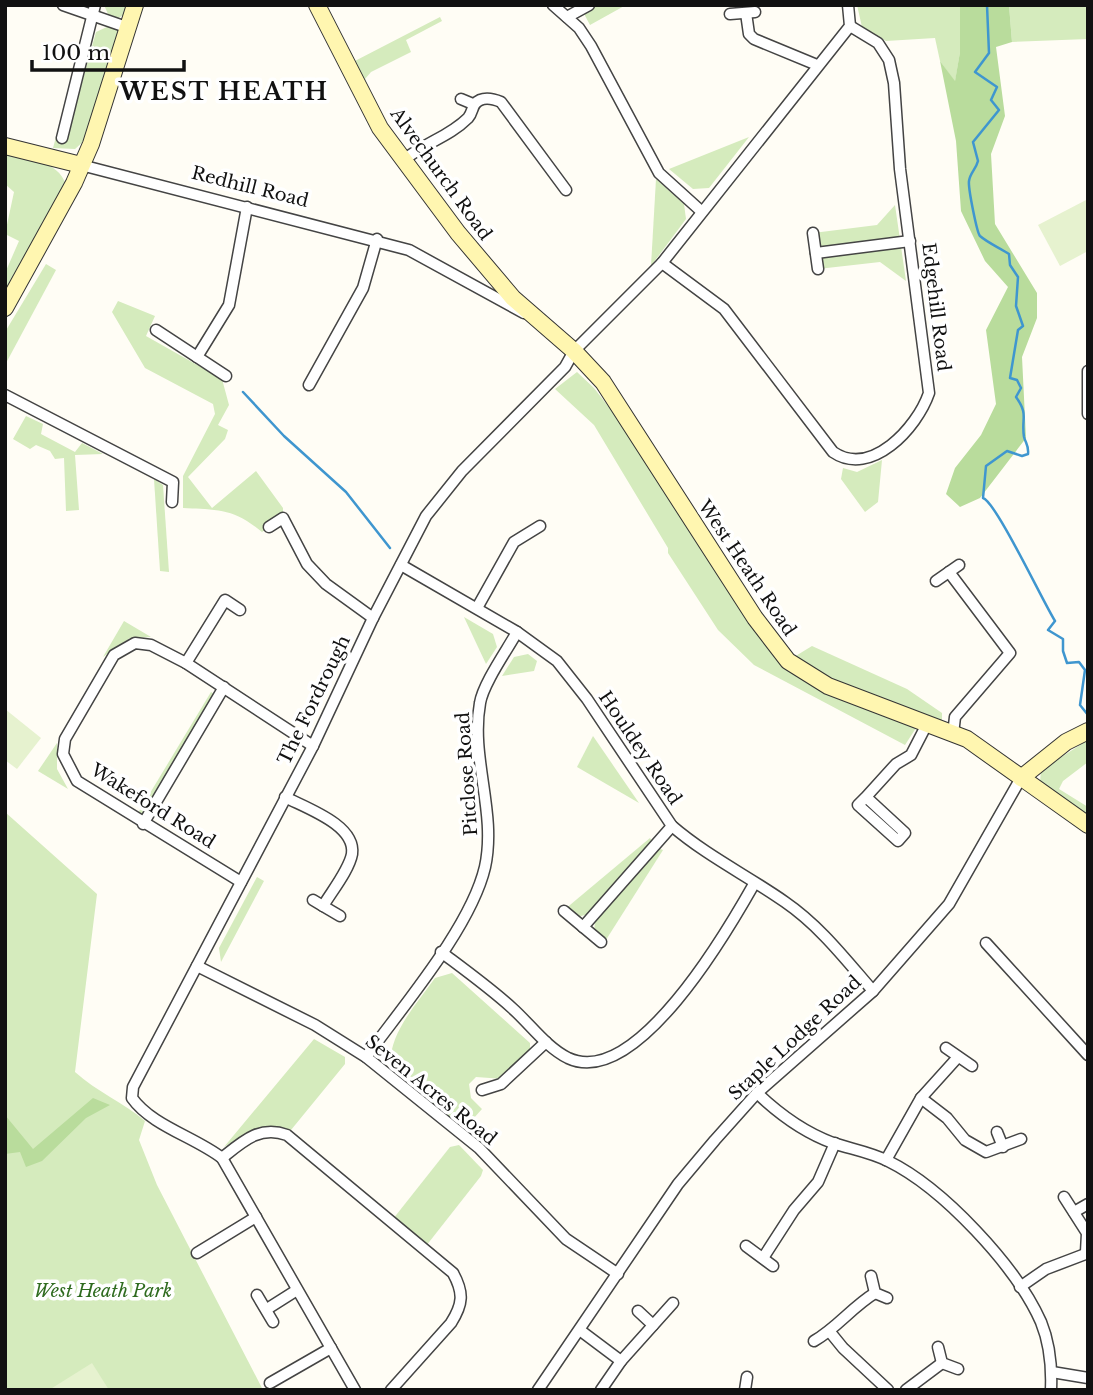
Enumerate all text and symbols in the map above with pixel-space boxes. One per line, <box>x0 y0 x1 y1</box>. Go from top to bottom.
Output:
scale bar <box>32 28 184 72</box>
text: 100 m <box>42 40 110 66</box>
district label: WEST HEATH <box>118 77 329 106</box>
street label: Alvechurch Road <box>385 103 496 244</box>
street label: Redhill Road <box>189 162 311 212</box>
street label: Edgehill Road <box>917 241 955 373</box>
street label: West Heath Road <box>693 495 801 640</box>
street label: The Fordrough <box>273 632 355 768</box>
street label: Houldey Road <box>594 687 686 809</box>
street label: Pitclose Road <box>452 711 482 837</box>
street label: Wakeford Road <box>86 758 219 853</box>
street label: Staple Lodge Road <box>724 971 866 1105</box>
street label: Seven Acres Road <box>361 1030 501 1150</box>
park label: West Heath Park <box>34 1280 172 1302</box>

